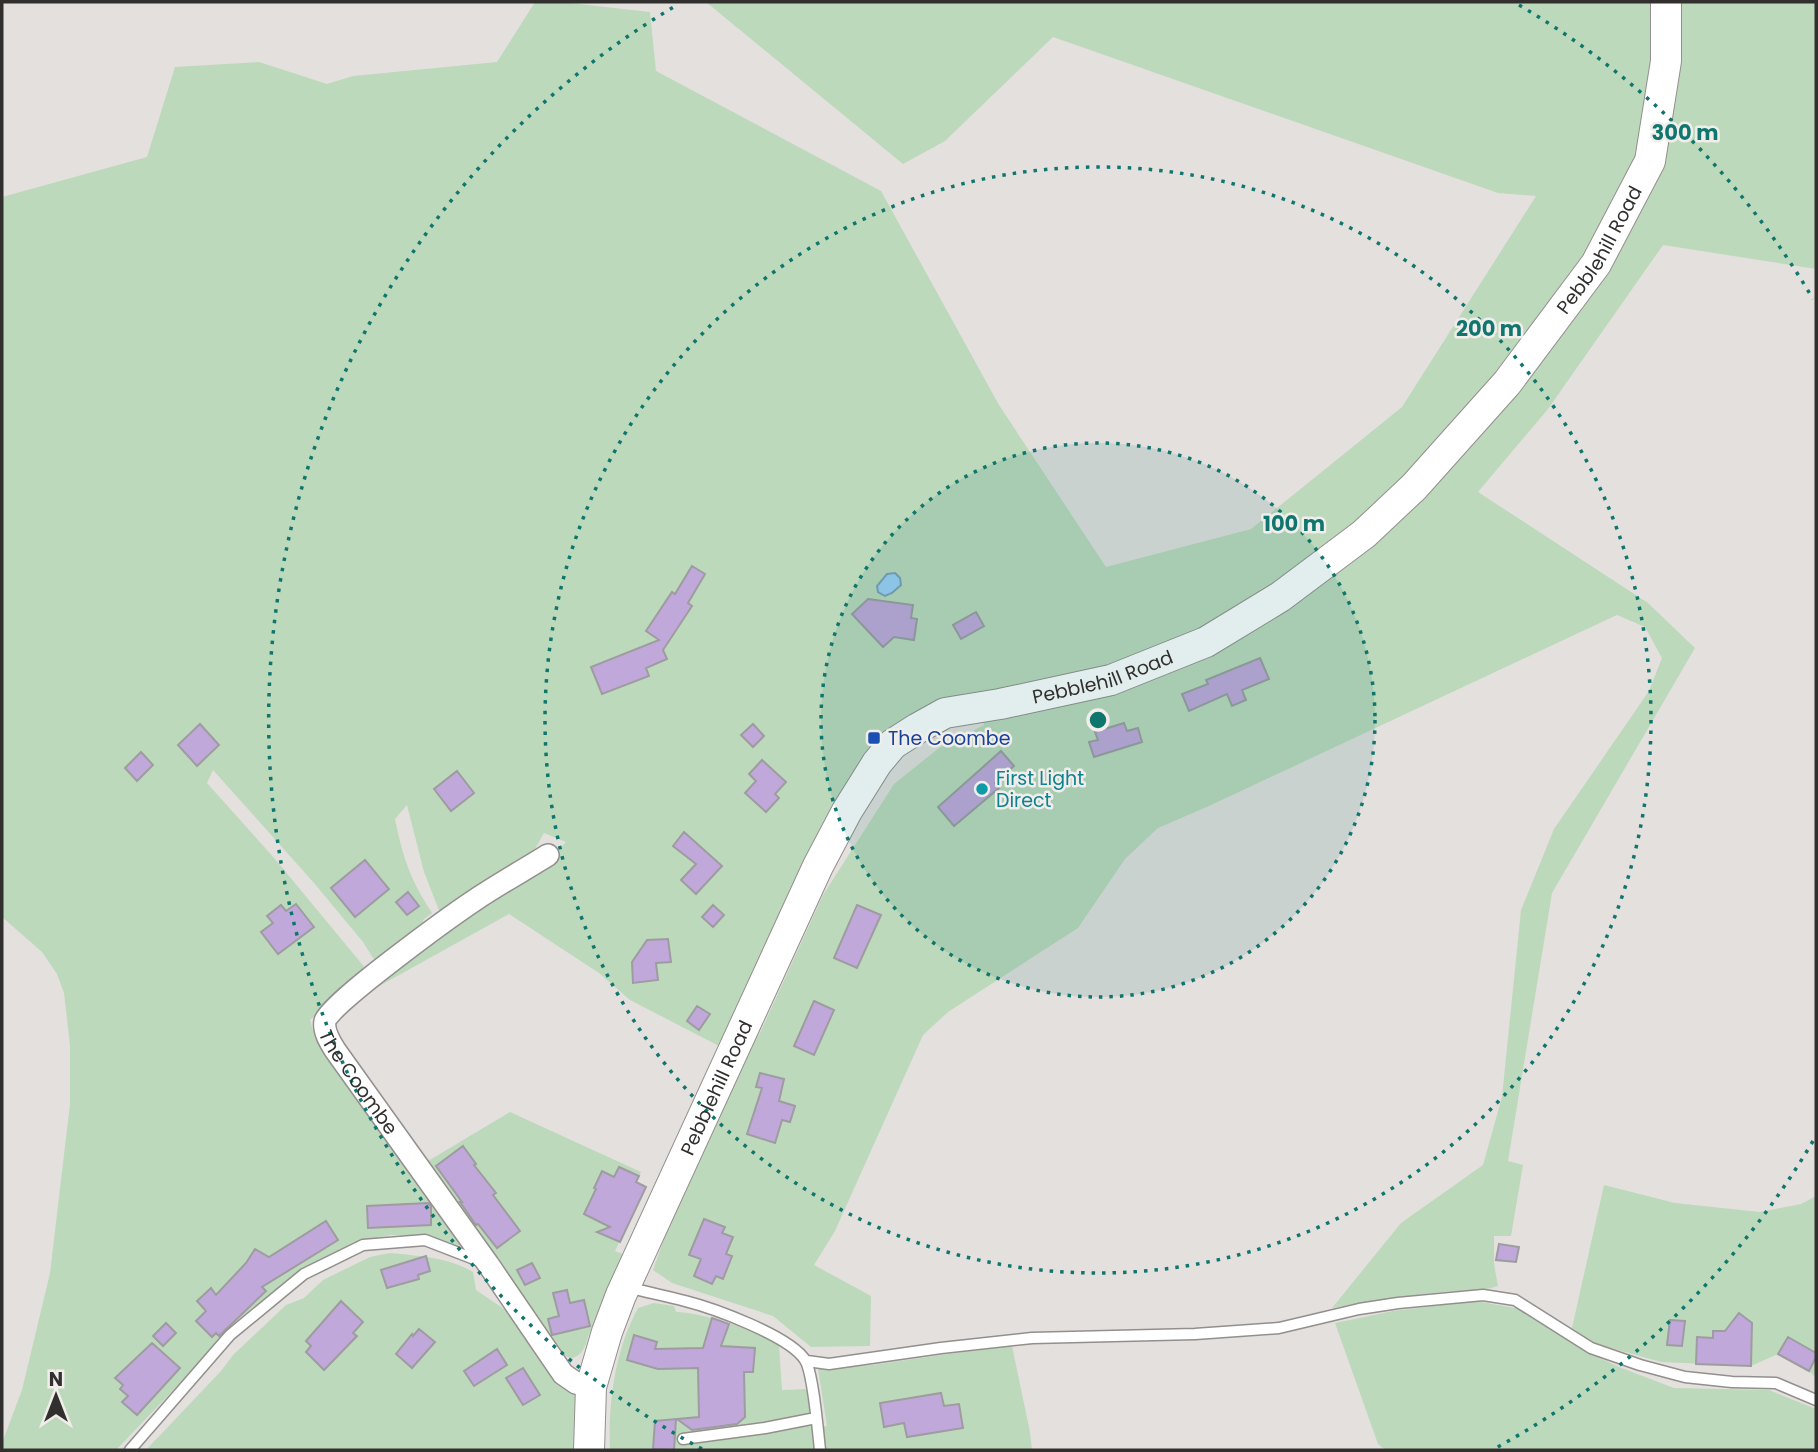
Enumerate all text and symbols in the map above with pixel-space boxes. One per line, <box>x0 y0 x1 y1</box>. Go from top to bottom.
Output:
text: 300 m <box>1652 118 1718 147</box>
street label: Pebblehill Road <box>1550 181 1649 320</box>
text: 200 m <box>1456 314 1522 343</box>
text: 100 m <box>1263 509 1325 538</box>
street label: Pebblehill Road <box>1030 644 1177 711</box>
centre of rings <box>1086 708 1110 732</box>
place label: The Coombe <box>888 725 1010 752</box>
marker: The Coombe <box>866 730 882 746</box>
place label: First Light Direct <box>996 765 1084 814</box>
marker: First Light Direct <box>974 781 990 797</box>
street label: Pebblehill Road <box>674 1016 759 1160</box>
street label: The Coombe <box>312 1026 404 1140</box>
north arrow <box>21 1361 91 1431</box>
text: N <box>49 1366 63 1393</box>

